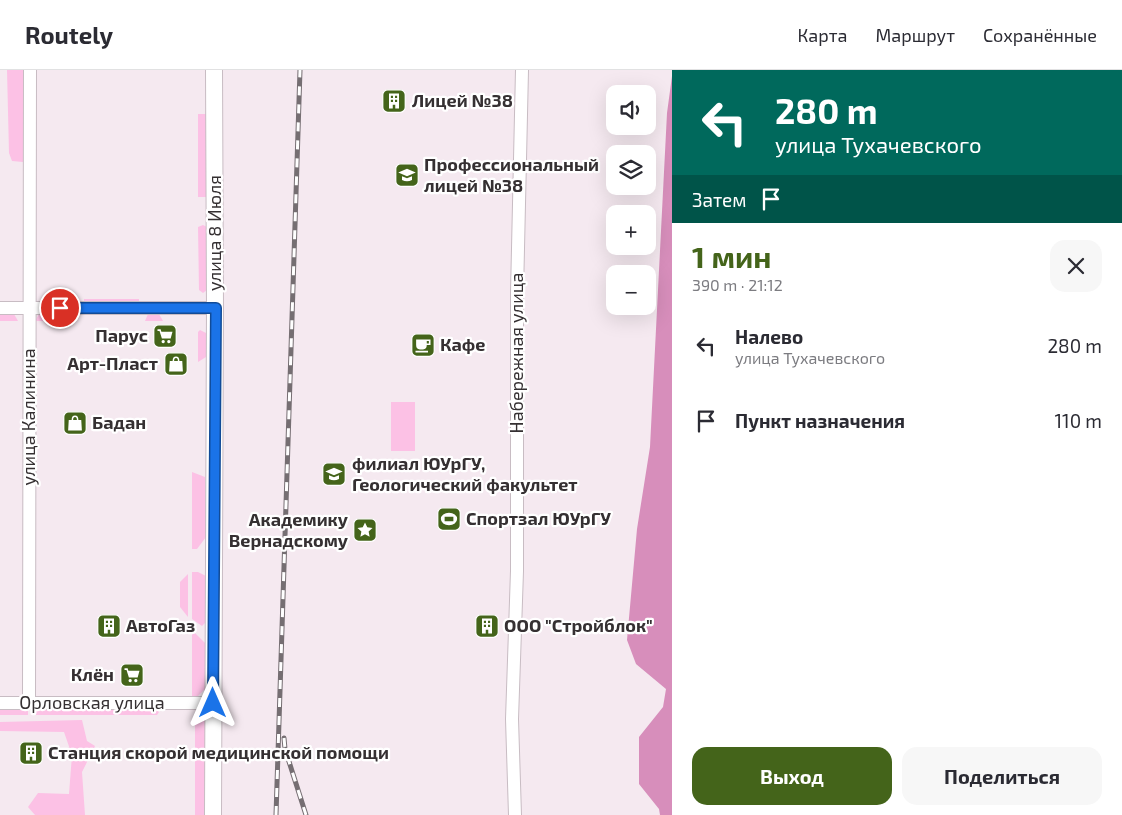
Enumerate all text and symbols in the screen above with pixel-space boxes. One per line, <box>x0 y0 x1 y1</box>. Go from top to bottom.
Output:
text: Routely <box>25 20 113 49</box>
text: Карта <box>797 24 847 46</box>
text: Маршрут <box>875 24 955 46</box>
text: Сохранённые <box>983 24 1097 46</box>
map controls <box>606 85 656 315</box>
button: sound <box>606 85 656 135</box>
building icon: Лицей №38 <box>381 88 407 114</box>
place label: Лицей №38 <box>412 89 513 111</box>
text: 280 m <box>775 89 878 131</box>
icon: left <box>692 90 757 155</box>
text: улица Тухачевского <box>775 131 982 157</box>
button: layers <box>606 145 656 195</box>
place label: Профессиональный лицей №38 <box>424 153 599 196</box>
school or university icon: Профессиональный лицей №38 <box>394 162 420 188</box>
street label: улица 8 Июля <box>203 175 225 291</box>
icon: arrive <box>757 185 785 213</box>
text: Затем <box>692 188 747 211</box>
button: + <box>606 205 656 255</box>
text: 1 мин <box>692 238 771 274</box>
button: close <box>1050 240 1102 292</box>
button: − <box>606 265 656 315</box>
street label: Набережная улица <box>505 273 527 433</box>
text: 390 m · 21:12 <box>692 275 783 294</box>
pin <box>39 287 81 329</box>
icon: arrive <box>46 294 74 322</box>
supermarket icon: Парус <box>152 323 178 349</box>
place label: Парус <box>95 324 148 346</box>
text: Налево <box>735 325 803 348</box>
cafe icon: Кафе <box>410 332 436 358</box>
icon: left <box>692 332 720 360</box>
place label: Кафе <box>440 333 486 355</box>
text: 280 m <box>1047 334 1102 357</box>
street label: улица Калинина <box>17 348 39 486</box>
text: улица Тухачевского <box>735 348 885 367</box>
shop icon: Арт-Пласт <box>163 351 189 377</box>
place label: Арт-Пласт <box>67 352 158 374</box>
icon: arrive <box>692 407 720 435</box>
text: Пункт назначения <box>735 409 905 432</box>
text: 110 m <box>1055 409 1102 432</box>
shop icon: Бадан <box>62 410 88 436</box>
place label: Бадан <box>92 411 146 433</box>
place label: филиал ЮУрГУ, Геологический факультет <box>352 452 577 495</box>
school or university icon: филиал ЮУрГУ, Геологический факультет <box>321 461 347 487</box>
sports icon: Спортзал ЮУрГУ <box>436 506 462 532</box>
place label: Спортзал ЮУрГУ <box>466 507 611 529</box>
place label: Академику Вернадскому <box>229 508 349 551</box>
place icon: Академику Вернадскому <box>352 517 378 543</box>
building icon: АвтоГаз <box>96 613 122 639</box>
building icon: ООО "Стройблок" <box>474 613 500 639</box>
place label: АвтоГаз <box>126 614 195 636</box>
place label: ООО "Стройблок" <box>504 614 653 636</box>
supermarket icon: Клён <box>119 662 145 688</box>
place label: Клён <box>71 663 114 685</box>
position arrow <box>186 676 238 728</box>
street label: Орловская улица <box>19 691 165 713</box>
building icon: Станция скорой медицинской помощи <box>18 740 44 766</box>
place label: Станция скорой медицинской помощи <box>48 741 389 763</box>
button: Выход <box>692 747 892 805</box>
button: Поделиться <box>902 747 1102 805</box>

